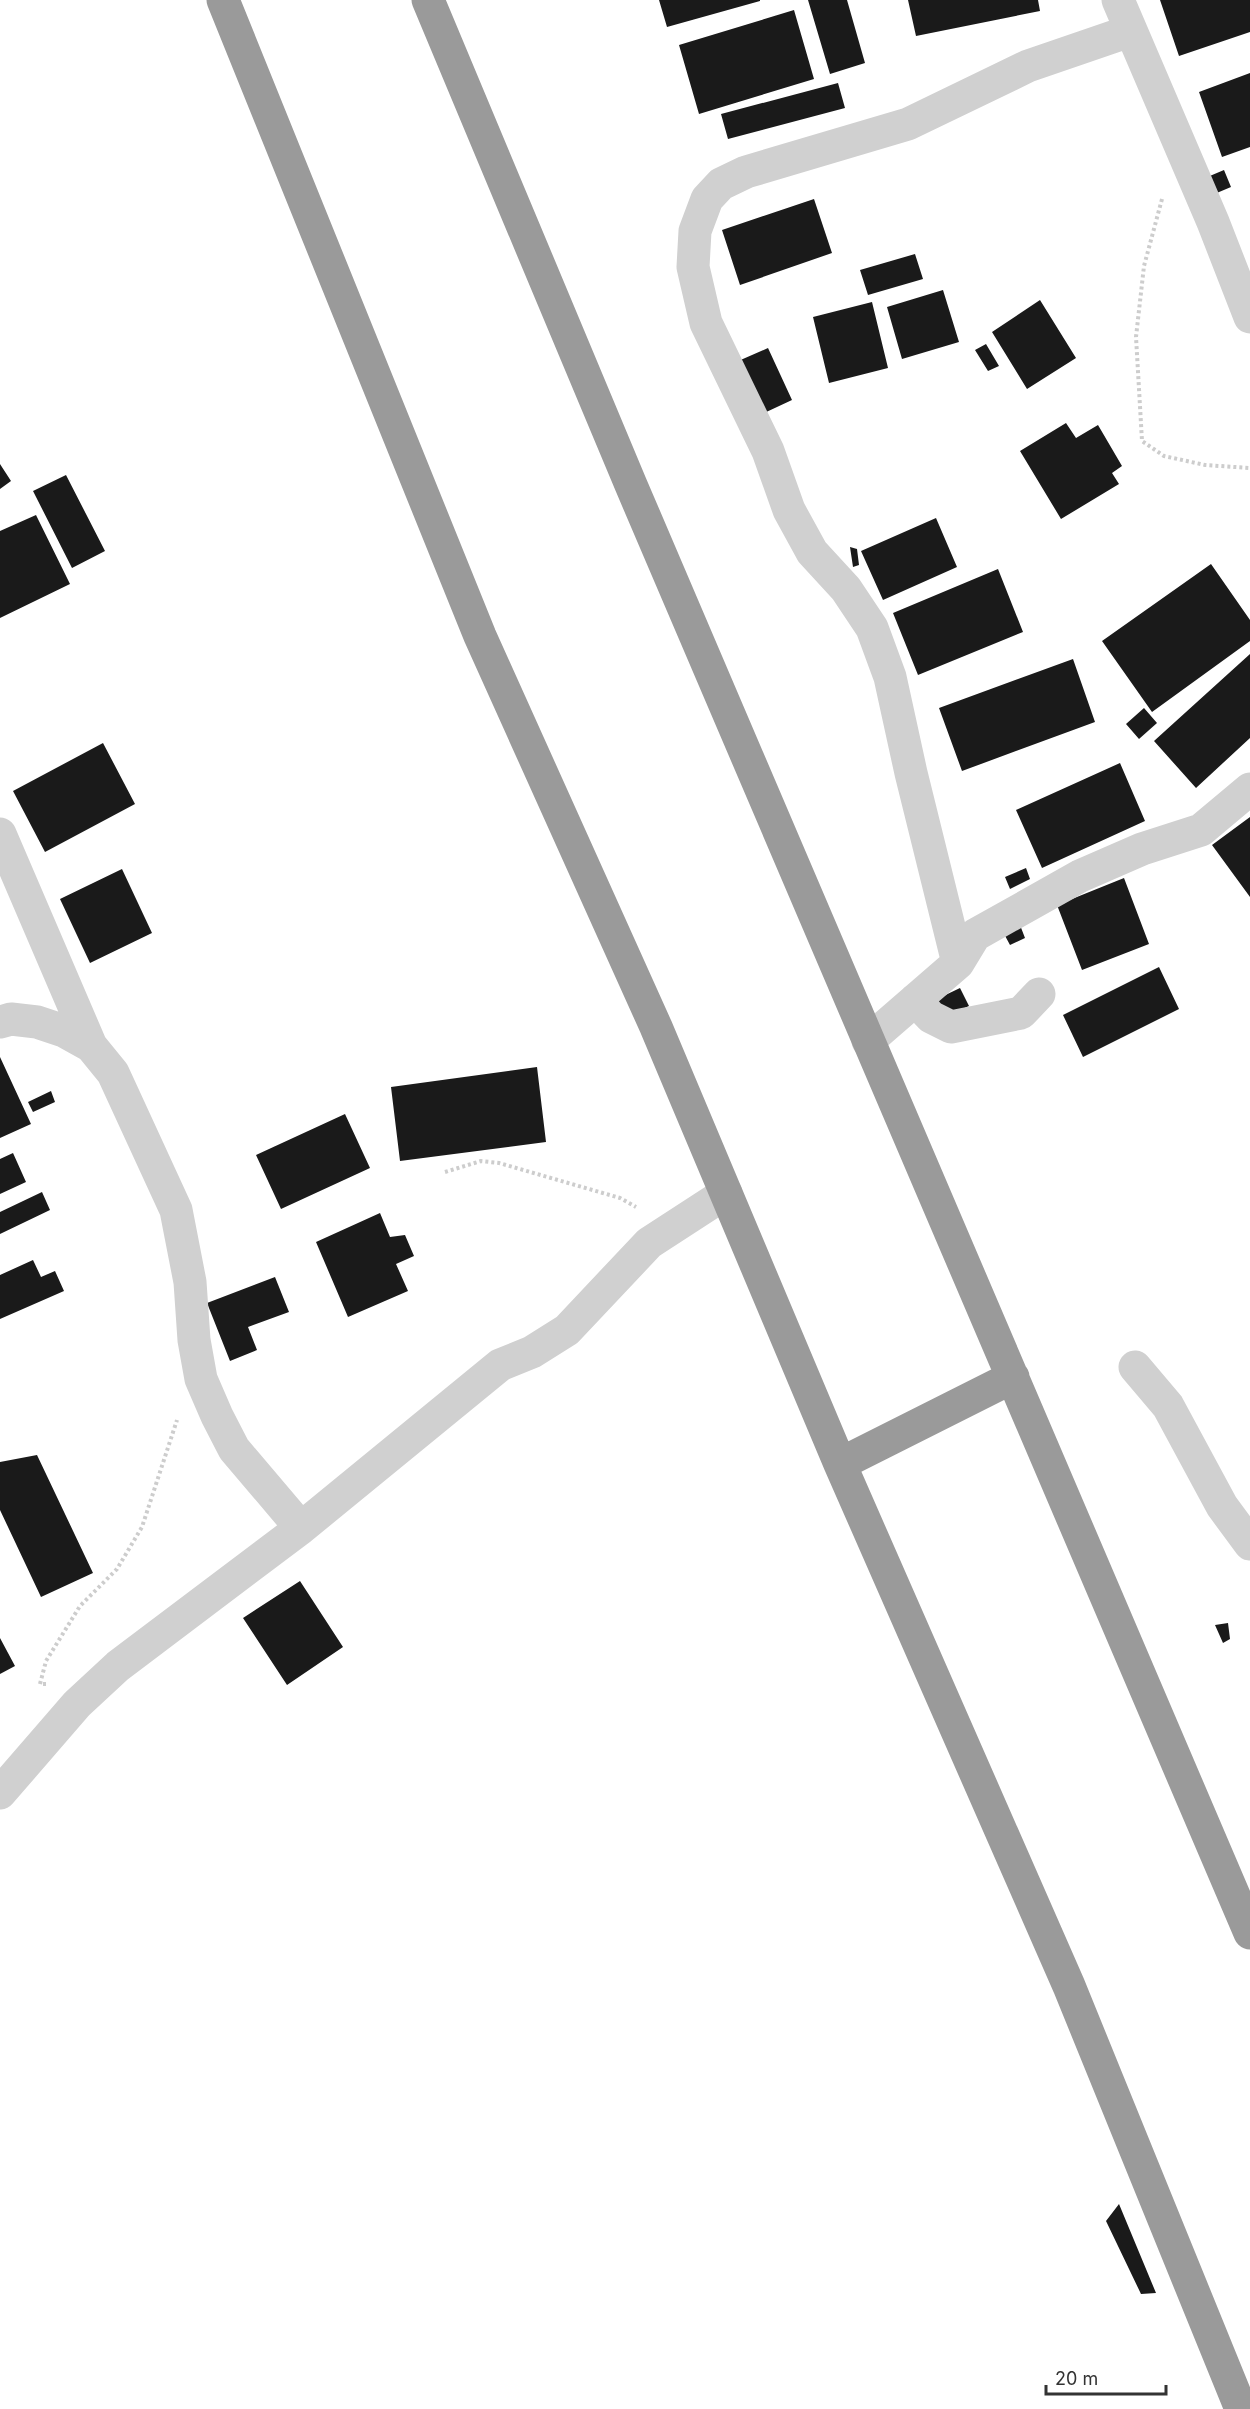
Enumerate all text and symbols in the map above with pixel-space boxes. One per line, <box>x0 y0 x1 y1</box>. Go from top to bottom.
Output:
scale bar <box>1046 2358 1166 2396</box>
text: 20 m <box>1055 2368 1098 2389</box>

